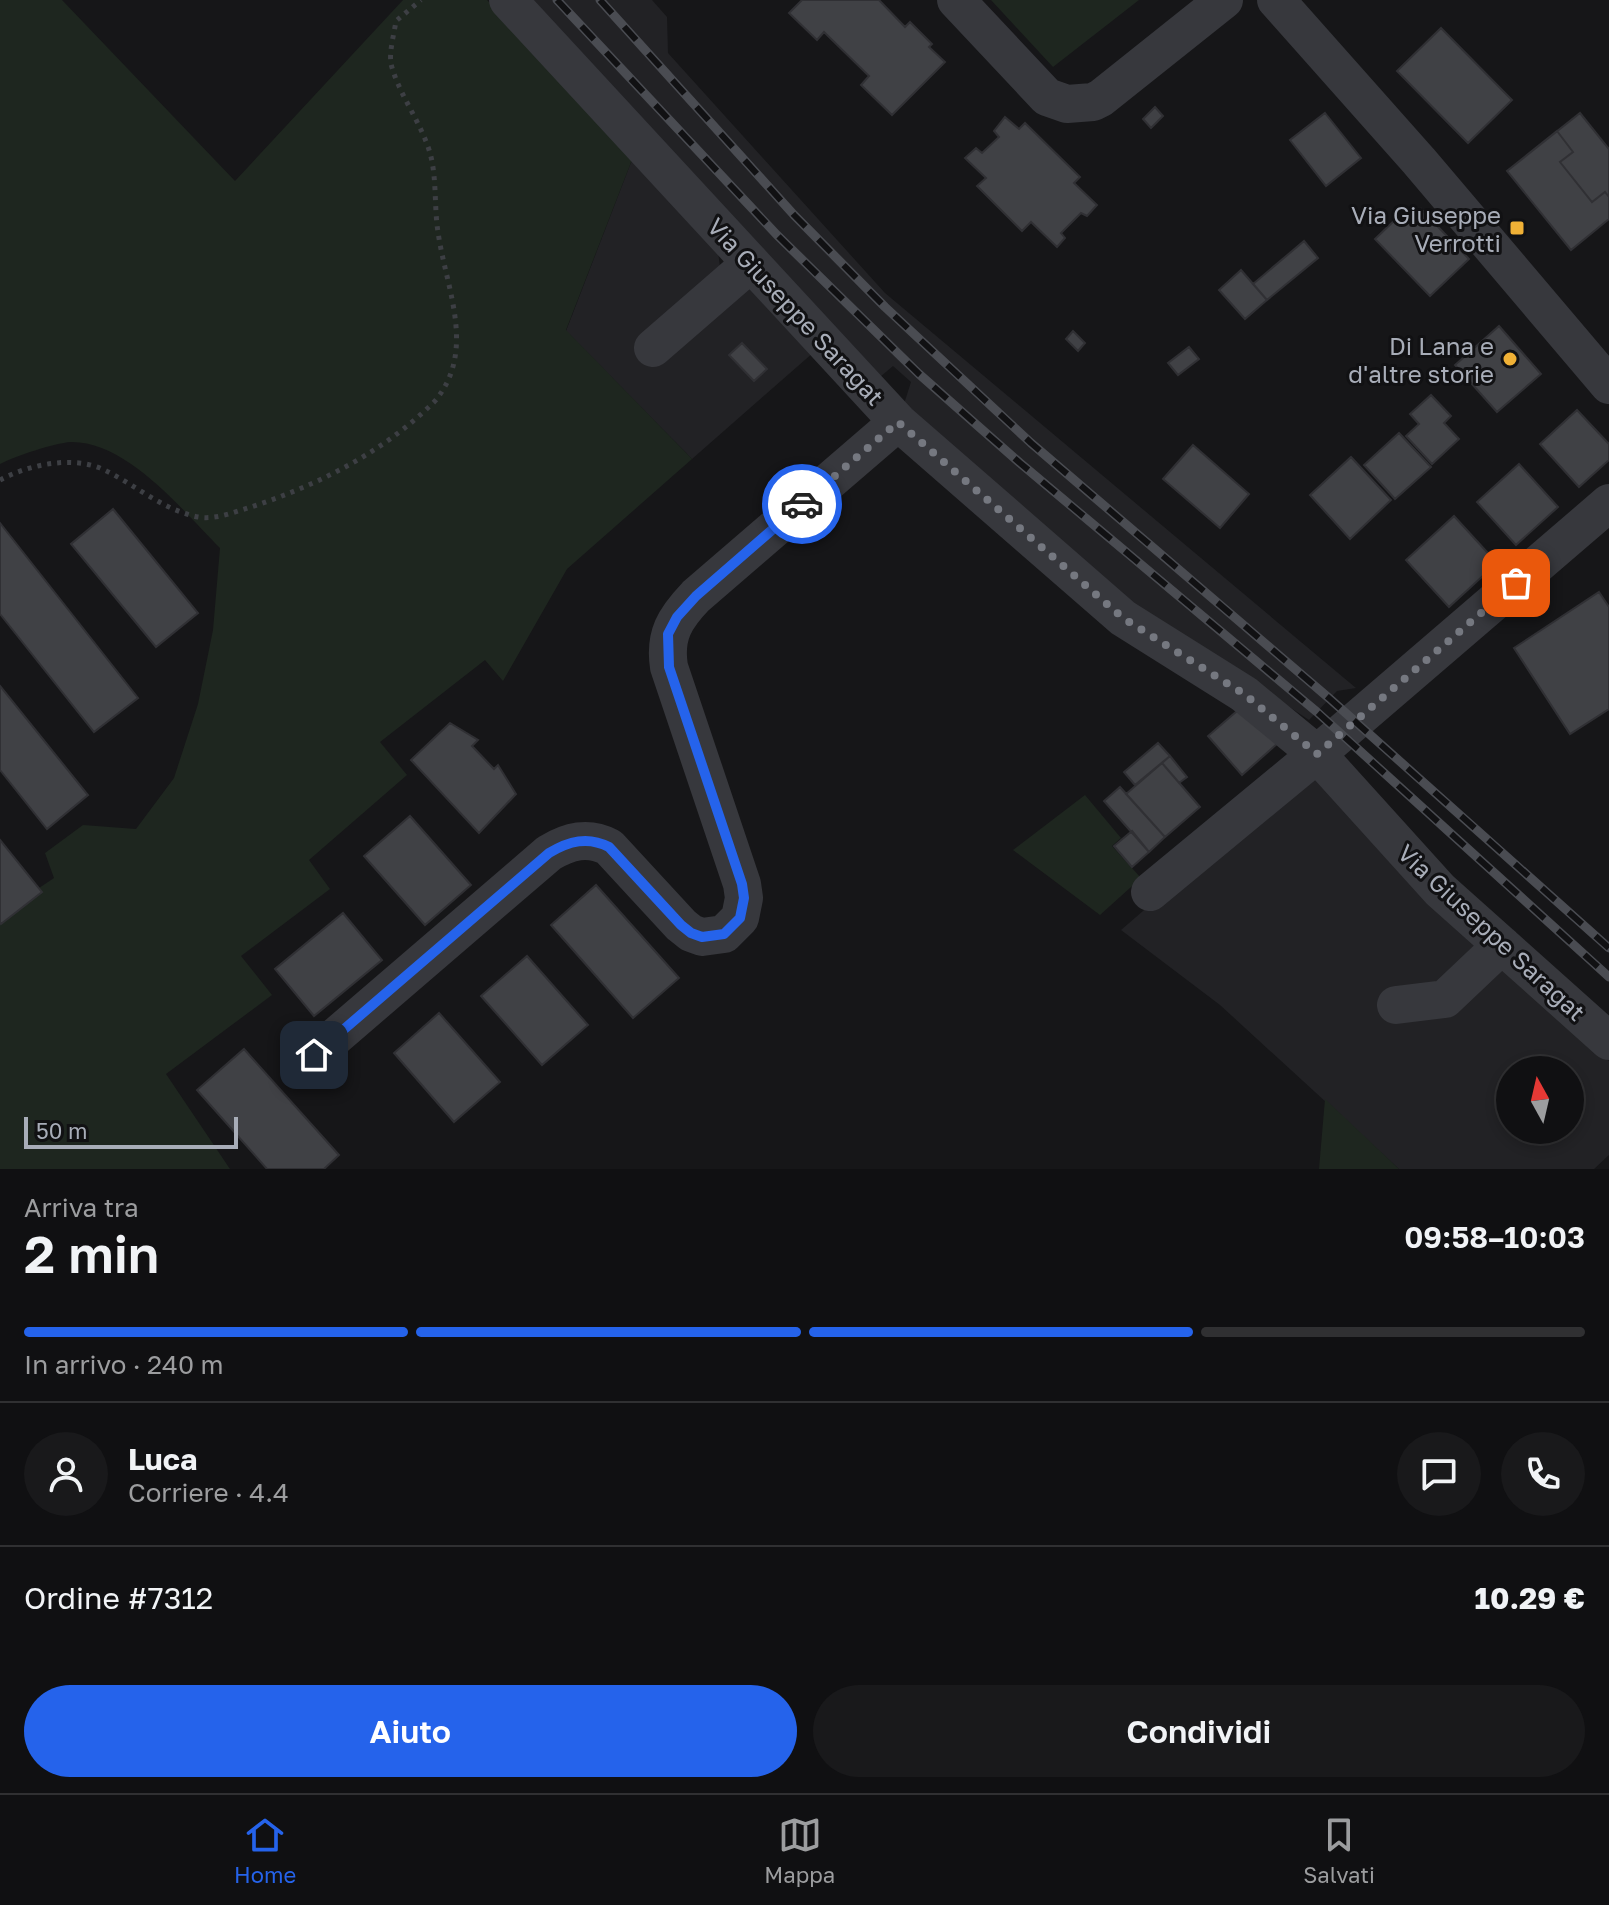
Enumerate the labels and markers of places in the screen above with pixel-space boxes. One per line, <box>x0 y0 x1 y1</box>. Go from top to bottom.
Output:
place label: Via Giuseppe Verrotti <box>1351 200 1501 257</box>
marker: Via Giuseppe Verrotti <box>1508 219 1526 237</box>
place label: Di Lana e d'altre storie <box>1348 331 1494 388</box>
marker: Di Lana e d'altre storie <box>1501 350 1519 368</box>
pin <box>1482 549 1550 617</box>
pin <box>280 1021 348 1089</box>

